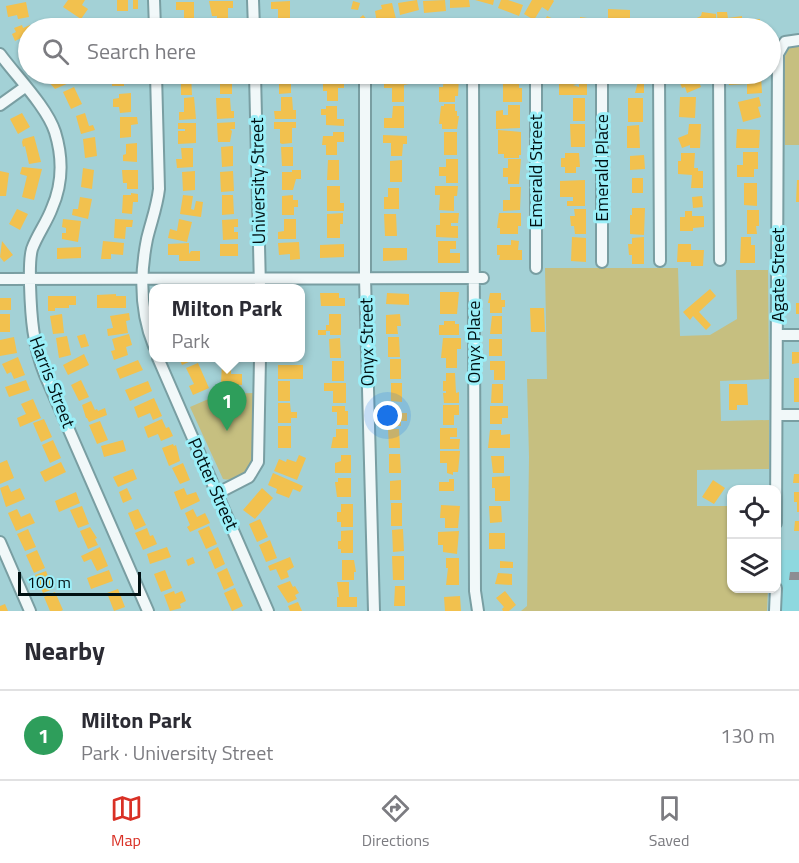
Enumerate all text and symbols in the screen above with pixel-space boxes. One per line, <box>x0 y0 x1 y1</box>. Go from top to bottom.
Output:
search box <box>18 18 781 84</box>
text: Search here <box>87 34 196 68</box>
icon: search <box>39 35 72 68</box>
street label: Emerald Street <box>522 114 549 228</box>
street label: Emerald Place <box>588 114 615 222</box>
street label: University Street <box>243 117 272 245</box>
street label: Agate Street <box>764 227 791 322</box>
popup <box>149 284 305 362</box>
text: Milton Park <box>172 291 282 325</box>
street label: Onyx Street <box>352 297 381 387</box>
street label: Onyx Place <box>460 301 487 383</box>
text: Park <box>172 325 210 356</box>
street label: Harris Street <box>23 332 83 432</box>
pin: 1 <box>208 382 246 431</box>
your location <box>373 401 402 430</box>
street label: Potter Street <box>181 433 246 535</box>
map controls <box>727 485 781 593</box>
button: locate <box>727 485 781 539</box>
button: layers <box>727 539 781 593</box>
scale bar <box>18 569 141 596</box>
text: 100 m <box>27 570 71 594</box>
text: Nearby <box>24 631 105 670</box>
text: Milton Park <box>81 703 192 737</box>
text: 1 <box>38 720 49 751</box>
text: 130 m <box>720 720 775 751</box>
text: Park · University Street <box>81 737 273 768</box>
tab: Map <box>110 792 143 852</box>
tab: Directions <box>362 792 430 852</box>
tab: Saved <box>649 792 689 852</box>

